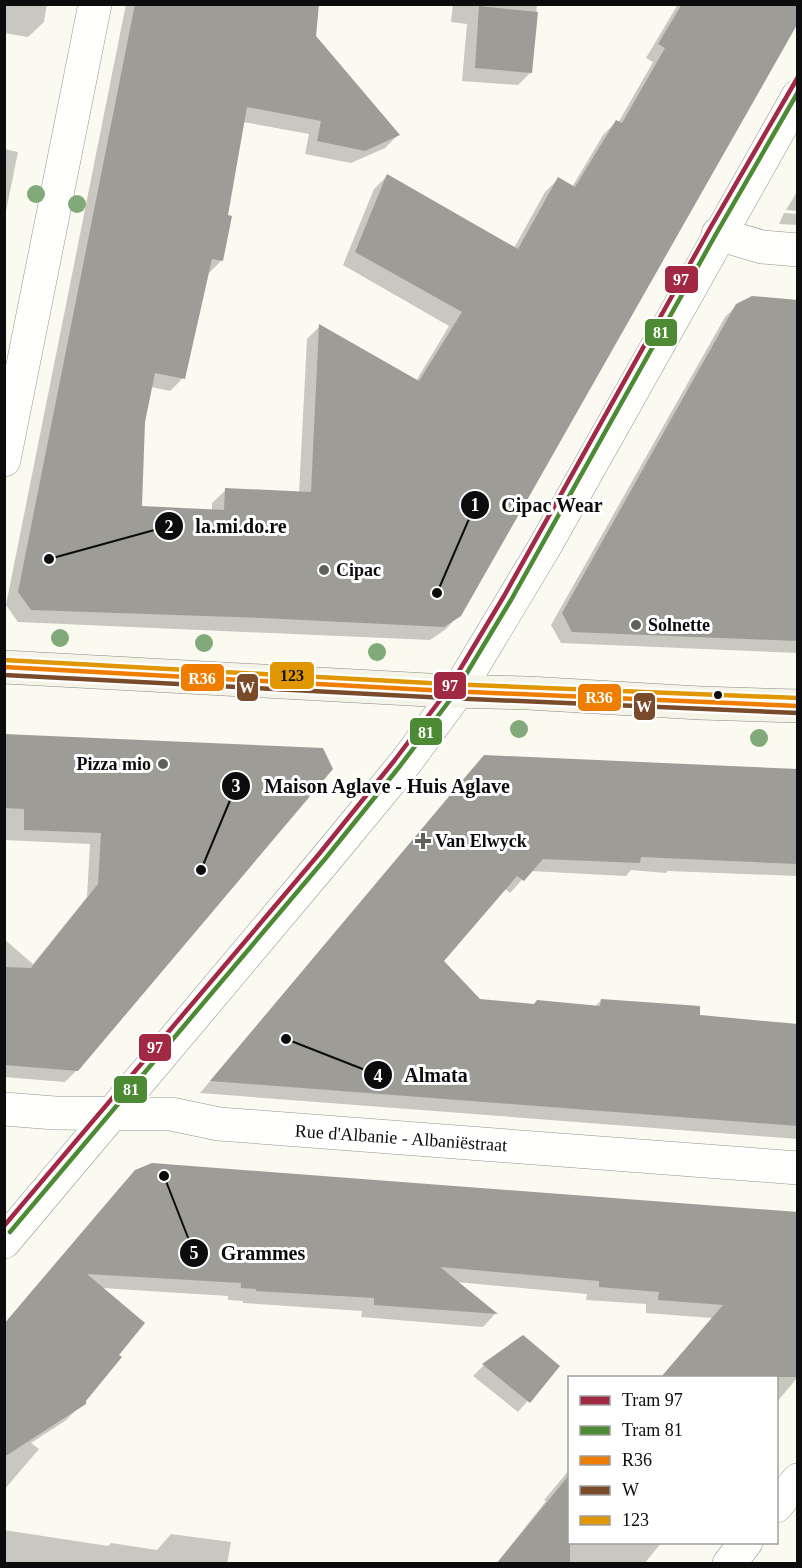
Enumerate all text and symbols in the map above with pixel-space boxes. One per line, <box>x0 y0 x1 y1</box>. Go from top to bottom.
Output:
line badge: 97 <box>664 265 699 294</box>
text: 97 <box>673 271 689 288</box>
line badge: 81 <box>644 318 678 347</box>
text: 81 <box>653 324 669 341</box>
callout: Cipac Wear <box>460 486 615 524</box>
text: Cipac Wear <box>501 494 603 517</box>
text: 1 <box>471 495 480 515</box>
callout: la.mi.do.re <box>154 507 299 545</box>
text: la.mi.do.re <box>195 515 287 537</box>
text: 2 <box>165 517 174 537</box>
place label: Cipac <box>336 560 381 580</box>
marker: Cipac <box>317 563 331 577</box>
place label: Solnette <box>648 615 710 635</box>
marker: Solnette <box>629 618 643 632</box>
line badge: 123 <box>269 661 315 690</box>
line badge: R36 <box>180 663 225 692</box>
text: 123 <box>280 667 304 684</box>
text: R36 <box>188 670 216 687</box>
line badge: 97 <box>433 671 467 700</box>
line badge: W <box>236 673 259 702</box>
text: 97 <box>442 677 458 694</box>
text: W <box>239 679 255 696</box>
line badge: R36 <box>577 683 622 712</box>
text: R36 <box>585 689 613 706</box>
unlabelled marker <box>712 689 724 701</box>
line badge: W <box>633 692 656 721</box>
text: W <box>636 698 652 715</box>
line badge: 81 <box>409 717 443 746</box>
text: 81 <box>418 724 434 741</box>
place label: Pizza mio <box>77 754 151 774</box>
marker: Pizza mio <box>156 757 170 771</box>
callout: Maison Aglave - Huis Aglave <box>221 767 522 805</box>
text: Maison Aglave - Huis Aglave <box>264 775 510 798</box>
text: 3 <box>232 776 241 796</box>
place label: Van Elwyck <box>435 831 527 851</box>
marker: Van Elwyck <box>416 834 430 848</box>
line badge: 97 <box>138 1033 172 1062</box>
text: 97 <box>147 1039 163 1056</box>
callout: Almata <box>363 1056 480 1094</box>
text: Almata <box>404 1064 468 1086</box>
text: 4 <box>374 1066 383 1086</box>
line badge: 81 <box>113 1075 148 1104</box>
text: 81 <box>123 1081 139 1098</box>
street label: Rue d'Albanie - Albaniëstraat <box>294 1121 508 1155</box>
callout: Grammes <box>179 1234 317 1272</box>
text: Grammes <box>221 1242 305 1264</box>
text: 5 <box>190 1243 199 1263</box>
legend <box>568 1376 778 1544</box>
text: Tram 97 <box>622 1390 683 1410</box>
text: Tram 81 <box>622 1420 683 1440</box>
text: R36 <box>622 1450 652 1470</box>
text: W <box>622 1480 639 1500</box>
text: 123 <box>622 1510 649 1530</box>

